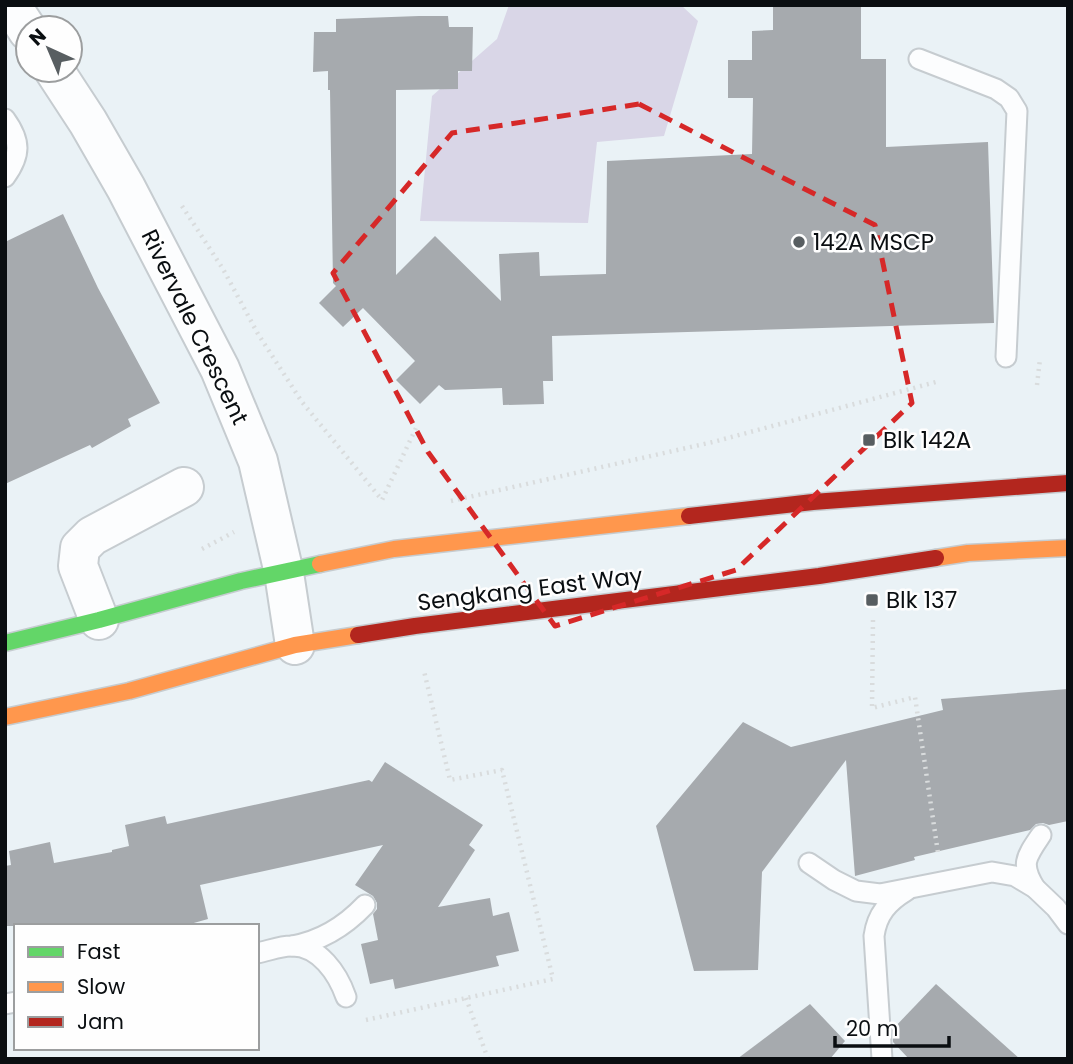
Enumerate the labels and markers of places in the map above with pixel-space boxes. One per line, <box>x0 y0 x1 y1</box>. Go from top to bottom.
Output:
place label: 142A MSCP <box>813 226 934 258</box>
marker: 142A MSCP <box>791 234 807 250</box>
place label: Blk 142A <box>883 424 971 456</box>
marker: Blk 142A <box>861 432 877 448</box>
place label: Blk 137 <box>886 584 957 616</box>
marker: Blk 137 <box>864 592 880 608</box>

